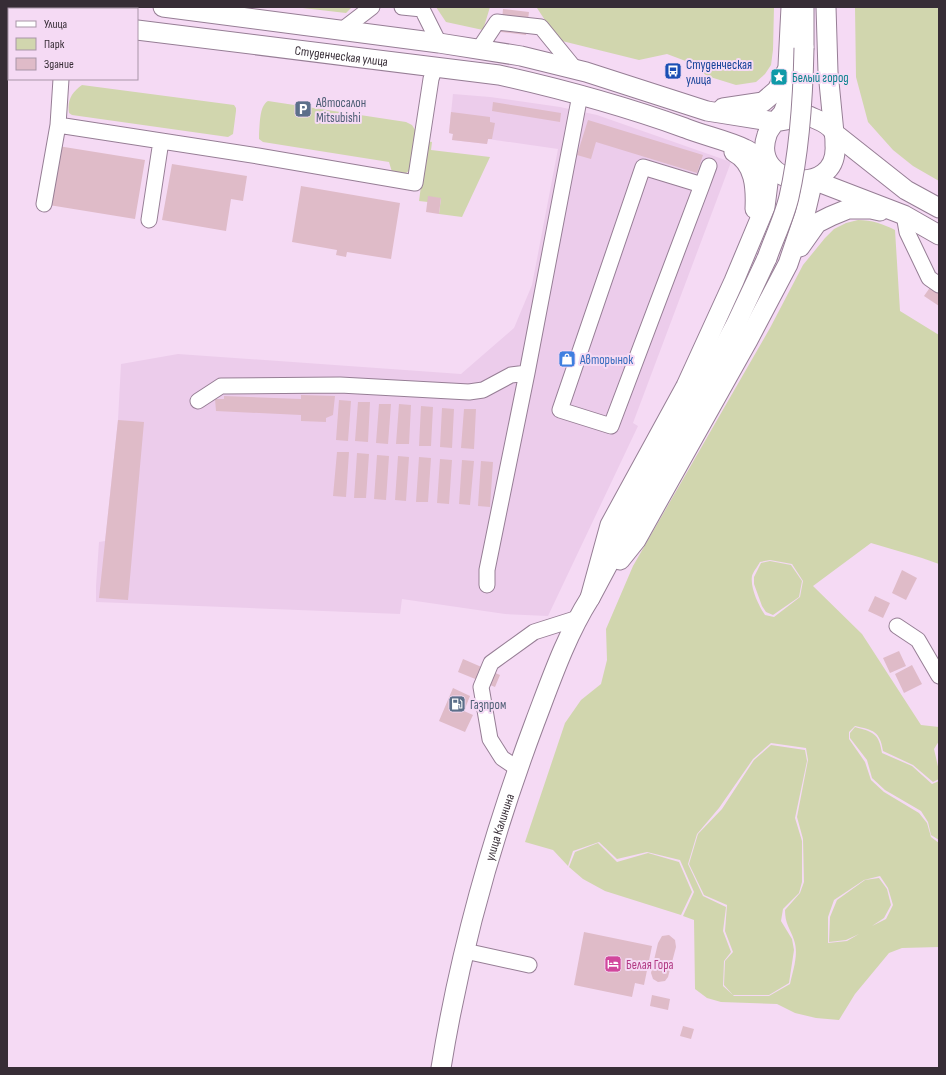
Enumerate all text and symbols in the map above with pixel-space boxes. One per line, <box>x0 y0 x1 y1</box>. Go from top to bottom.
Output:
legend <box>8 8 138 80</box>
text: Улица <box>44 17 68 32</box>
text: Парк <box>44 37 65 52</box>
street label: Студенческая улица <box>294 43 389 70</box>
text: Здание <box>44 57 74 72</box>
place label: Студенческая улица <box>686 57 752 88</box>
bus stop icon: Студенческая улица <box>663 61 683 81</box>
place icon: Белый город <box>769 67 789 87</box>
place label: Белый город <box>792 70 849 86</box>
place label: Автосалон Mitsubishi <box>315 95 366 126</box>
parking icon: Автосалон Mitsubishi <box>293 99 313 119</box>
shop icon: Авторынок <box>557 349 577 369</box>
place label: Авторынок <box>579 352 633 368</box>
fuel station icon: Газпром <box>447 694 467 714</box>
place label: Газпром <box>470 697 506 713</box>
street label: улица Калинина <box>482 792 518 863</box>
hotel icon: Белая Гора <box>603 954 623 974</box>
place label: Белая Гора <box>626 957 674 973</box>

